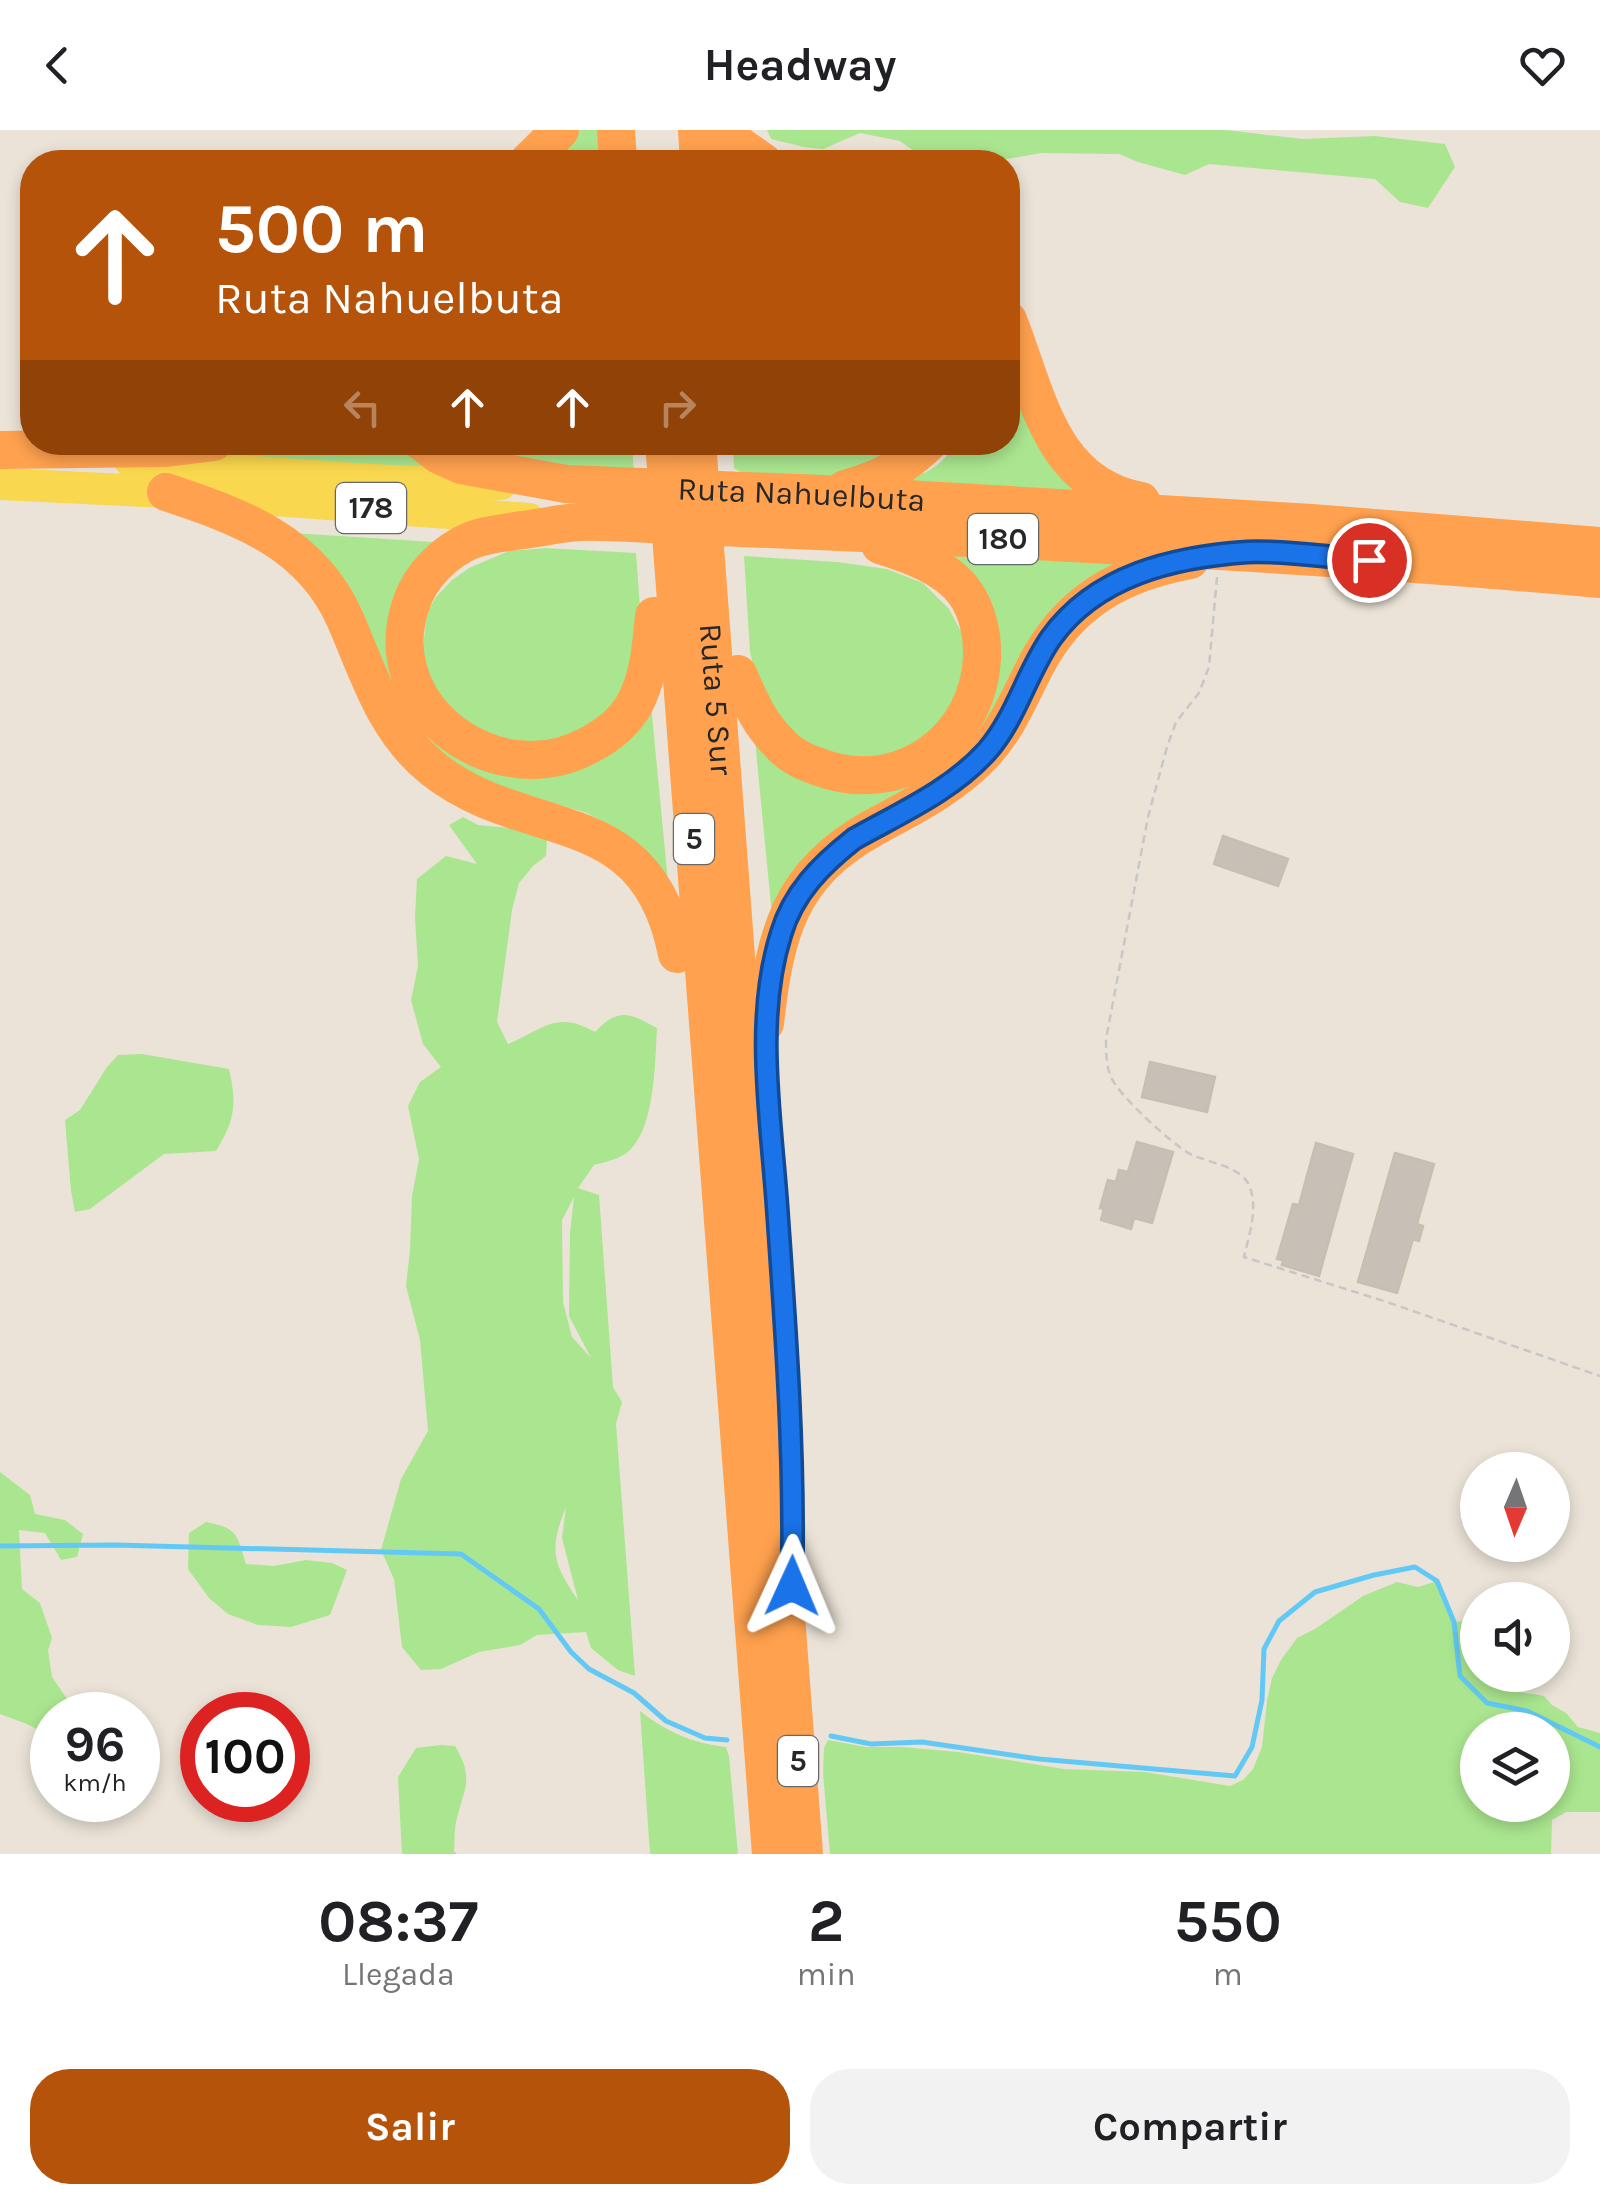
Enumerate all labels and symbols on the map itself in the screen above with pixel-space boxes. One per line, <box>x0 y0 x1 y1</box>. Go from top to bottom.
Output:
street label: Ruta Nahuelbuta <box>677 470 926 519</box>
road number: 178 <box>336 483 406 533</box>
road number: 180 <box>968 514 1038 564</box>
pin <box>1327 518 1412 603</box>
street label: Ruta 5 Sur <box>692 622 741 777</box>
road number: 5 <box>674 814 714 864</box>
north arrow <box>1460 1452 1570 1562</box>
position arrow <box>740 1534 844 1638</box>
speed limit sign: 100 <box>180 1692 310 1822</box>
road number: 5 <box>778 1736 818 1786</box>

